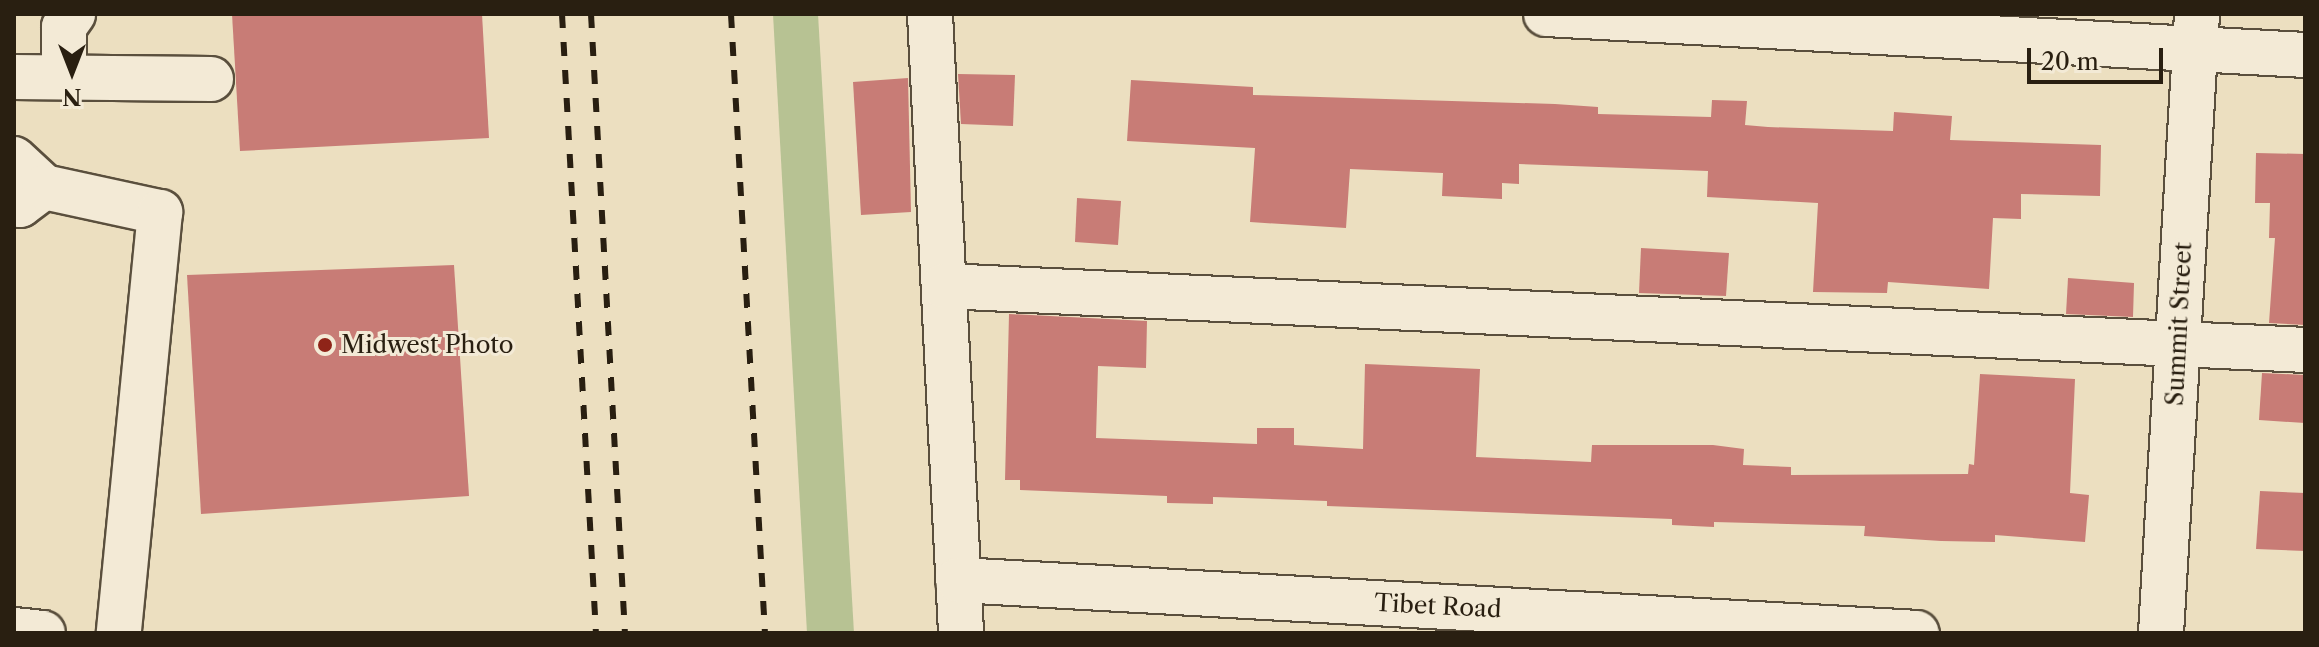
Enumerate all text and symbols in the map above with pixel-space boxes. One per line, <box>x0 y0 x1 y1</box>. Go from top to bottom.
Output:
north arrow <box>32 32 112 112</box>
scale bar <box>2031 32 2167 82</box>
text: 20 m <box>2041 47 2099 76</box>
text: N <box>62 83 82 110</box>
street label: Summit Street <box>2160 241 2198 407</box>
place label: Midwest Photo <box>341 331 514 359</box>
marker: Midwest Photo <box>316 336 334 354</box>
street label: Tibet Road <box>1374 588 1502 624</box>

